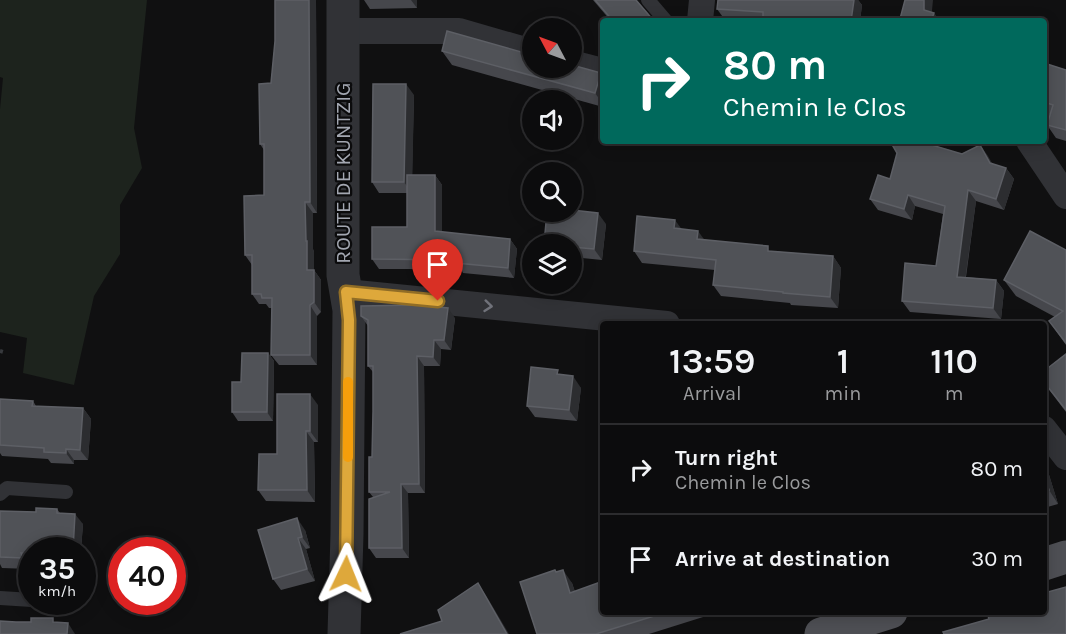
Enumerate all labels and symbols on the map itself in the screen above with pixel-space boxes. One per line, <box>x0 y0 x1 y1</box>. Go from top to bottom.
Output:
north arrow <box>522 18 582 78</box>
street label: ROUTE DE KUNTZIG <box>331 82 355 264</box>
pin <box>412 239 463 301</box>
one-way arrow <box>483 299 492 312</box>
speed limit sign: 40 <box>108 537 186 615</box>
position arrow <box>314 542 378 606</box>

